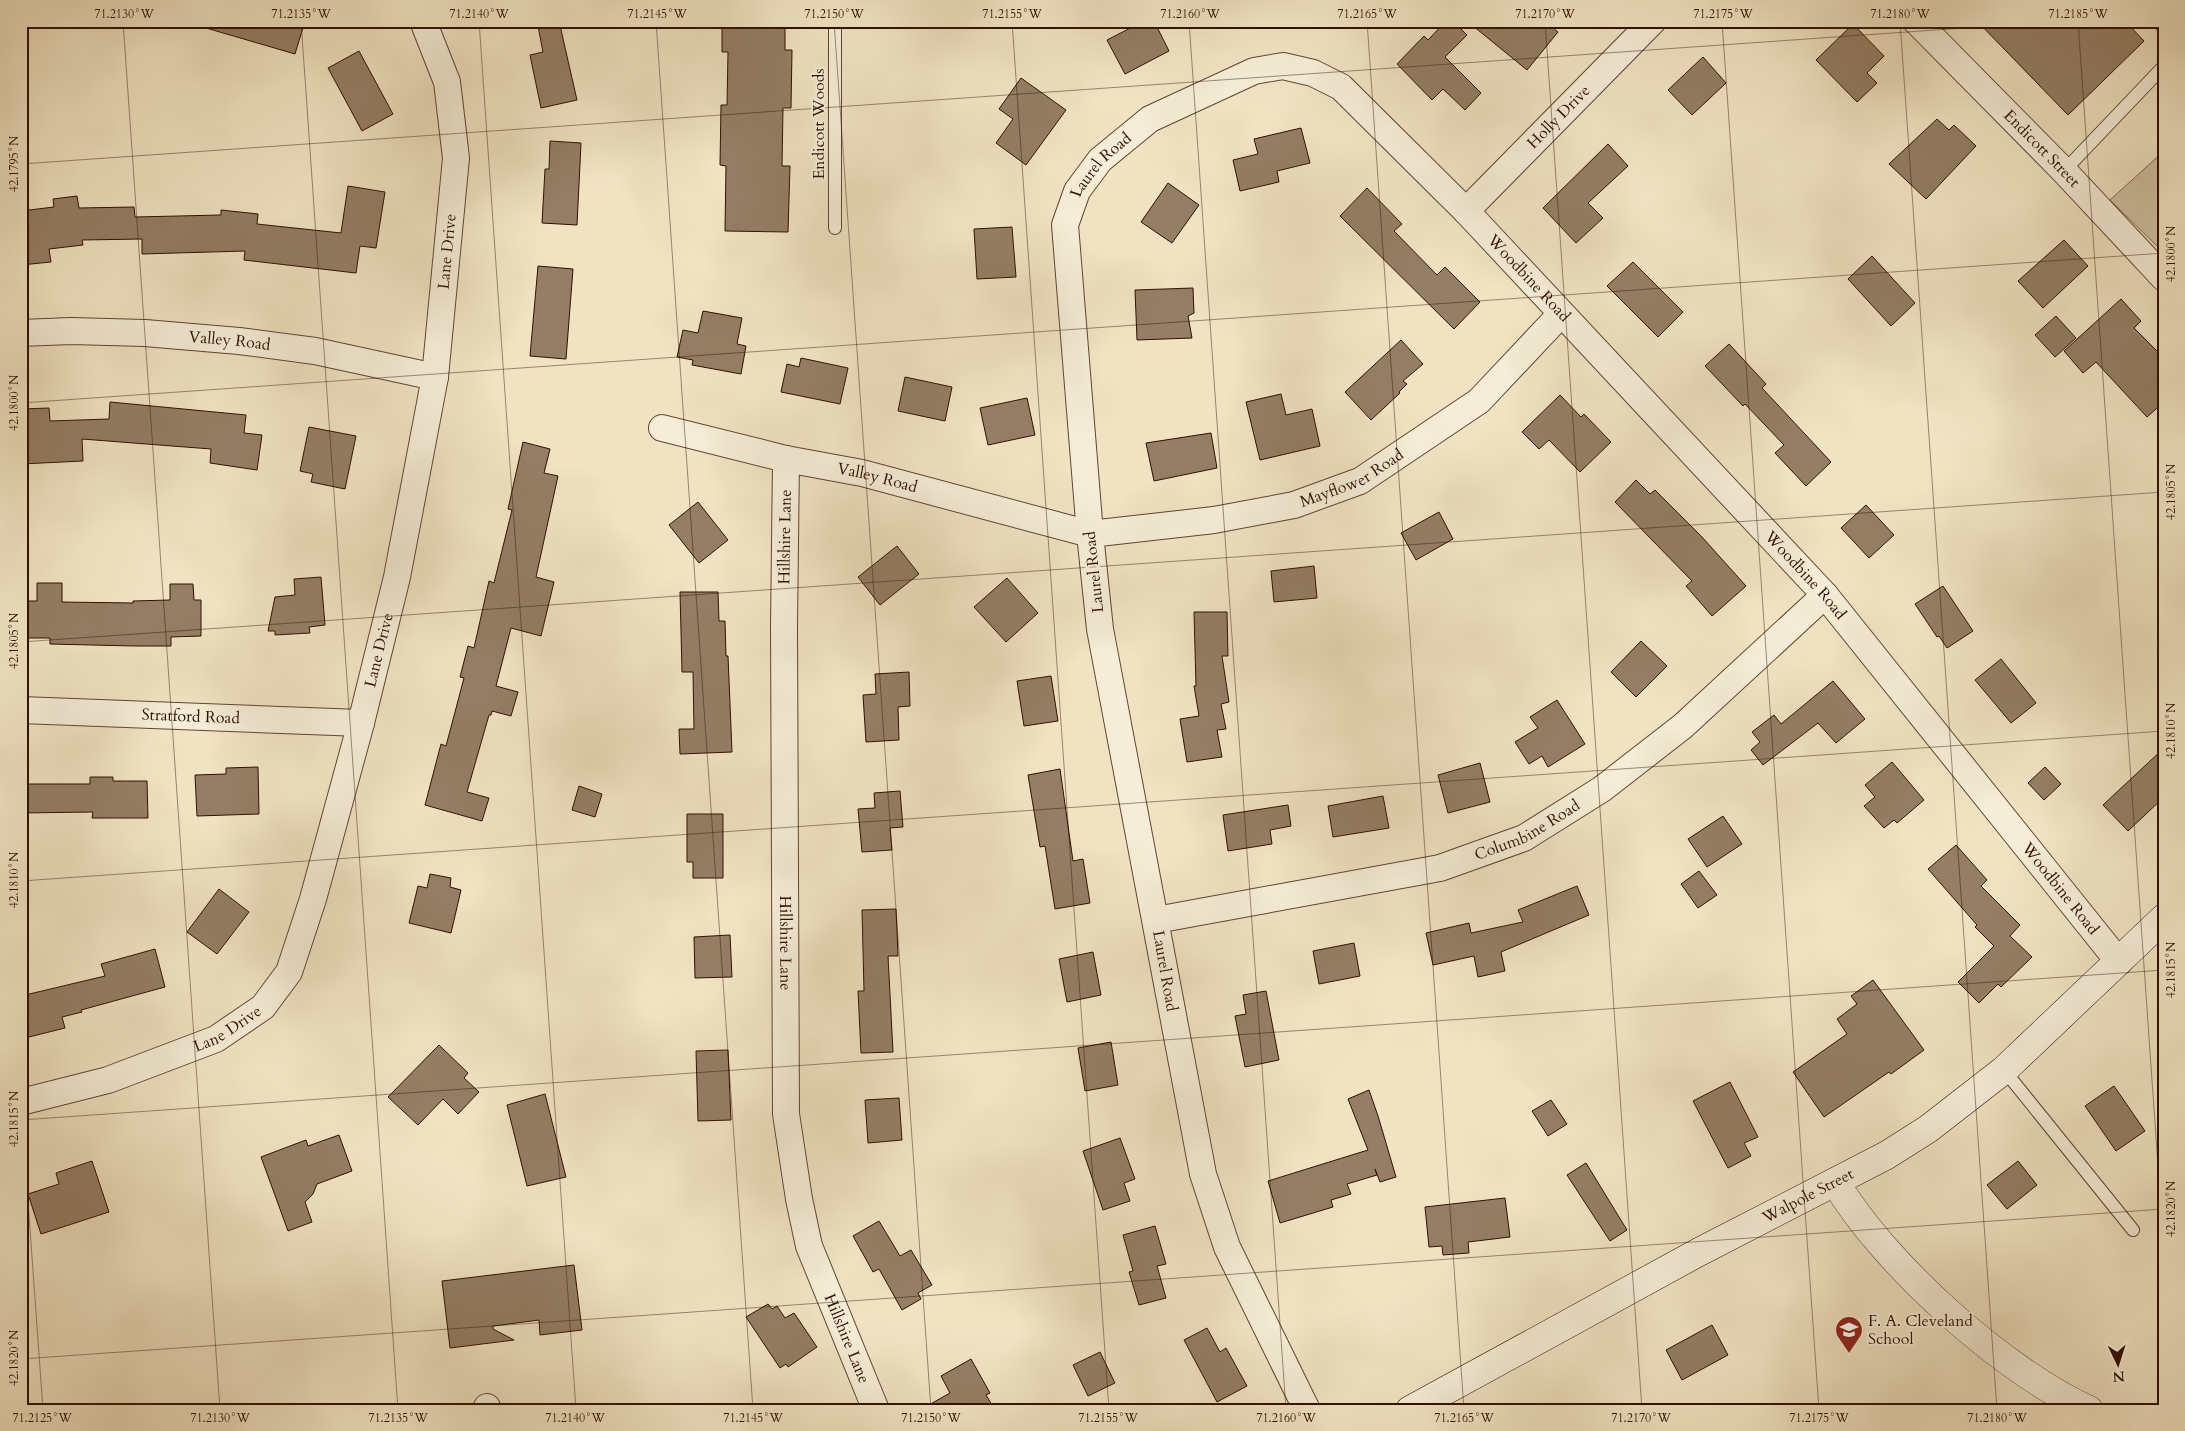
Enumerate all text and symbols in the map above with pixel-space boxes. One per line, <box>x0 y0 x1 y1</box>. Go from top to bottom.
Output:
text: 71.2130°W <box>94 6 154 22</box>
text: 71.2135°W <box>271 6 331 22</box>
text: 71.2140°W <box>449 6 509 22</box>
text: 71.2145°W <box>627 6 687 22</box>
text: 71.2150°W <box>804 6 864 22</box>
text: 71.2155°W <box>982 6 1042 22</box>
text: 71.2160°W <box>1160 6 1220 22</box>
text: 71.2165°W <box>1337 6 1397 22</box>
text: 71.2170°W <box>1515 6 1575 22</box>
text: 71.2175°W <box>1693 6 1753 22</box>
text: 71.2180°W <box>1870 6 1930 22</box>
text: 71.2185°W <box>2048 6 2108 22</box>
street label: Endicott Woods <box>808 68 830 180</box>
street label: Holly Drive <box>1522 80 1595 154</box>
street label: Endicott Street <box>1998 105 2085 192</box>
street label: Laurel Road <box>1065 127 1137 200</box>
text: 42.1795°N <box>6 135 22 192</box>
street label: Lane Drive <box>432 213 462 290</box>
text: 42.1800°N <box>2163 225 2179 282</box>
street label: Woodbine Road <box>1482 229 1576 327</box>
street label: Valley Road <box>188 326 272 356</box>
text: 42.1800°N <box>6 374 22 431</box>
street label: Mayflower Road <box>1297 444 1408 513</box>
street label: Valley Road <box>835 458 920 498</box>
text: 42.1805°N <box>2163 463 2179 520</box>
street label: Hillshire Lane <box>773 489 797 585</box>
street label: Woodbine Road <box>1759 525 1852 624</box>
street label: Laurel Road <box>1079 530 1109 614</box>
street label: Lane Drive <box>359 611 399 690</box>
text: 42.1805°N <box>6 612 22 669</box>
text: 42.1810°N <box>2163 702 2179 759</box>
street label: Stratford Road <box>141 704 241 729</box>
street label: Columbine Road <box>1471 794 1585 866</box>
street label: Woodbine Road <box>2016 837 2104 940</box>
text: 42.1810°N <box>6 851 22 908</box>
street label: Hillshire Lane <box>774 895 796 991</box>
street label: Laurel Road <box>1147 929 1183 1014</box>
text: 42.1815°N <box>2163 941 2179 998</box>
street label: Lane Drive <box>190 1000 266 1058</box>
text: 42.1815°N <box>6 1090 22 1147</box>
street label: Walpole Street <box>1758 1163 1857 1229</box>
text: 42.1820°N <box>2163 1180 2179 1237</box>
street label: Hillshire Lane <box>819 1290 875 1387</box>
place label: F. A. Cleveland School <box>1868 1310 1973 1350</box>
school or university icon: F. A. Cleveland School <box>1834 1315 1864 1354</box>
text: 42.1820°N <box>6 1329 22 1386</box>
north arrow <box>2092 1338 2142 1388</box>
text: N <box>2112 1367 2126 1386</box>
text: 71.2125°W <box>12 1410 72 1426</box>
text: 71.2130°W <box>190 1410 250 1426</box>
text: 71.2135°W <box>368 1410 428 1426</box>
text: 71.2140°W <box>545 1410 605 1426</box>
text: 71.2145°W <box>723 1410 783 1426</box>
text: 71.2150°W <box>901 1410 961 1426</box>
text: 71.2155°W <box>1078 1410 1138 1426</box>
text: 71.2160°W <box>1256 1410 1316 1426</box>
text: 71.2165°W <box>1434 1410 1494 1426</box>
text: 71.2170°W <box>1611 1410 1671 1426</box>
text: 71.2175°W <box>1789 1410 1849 1426</box>
text: 71.2180°W <box>1967 1410 2027 1426</box>

